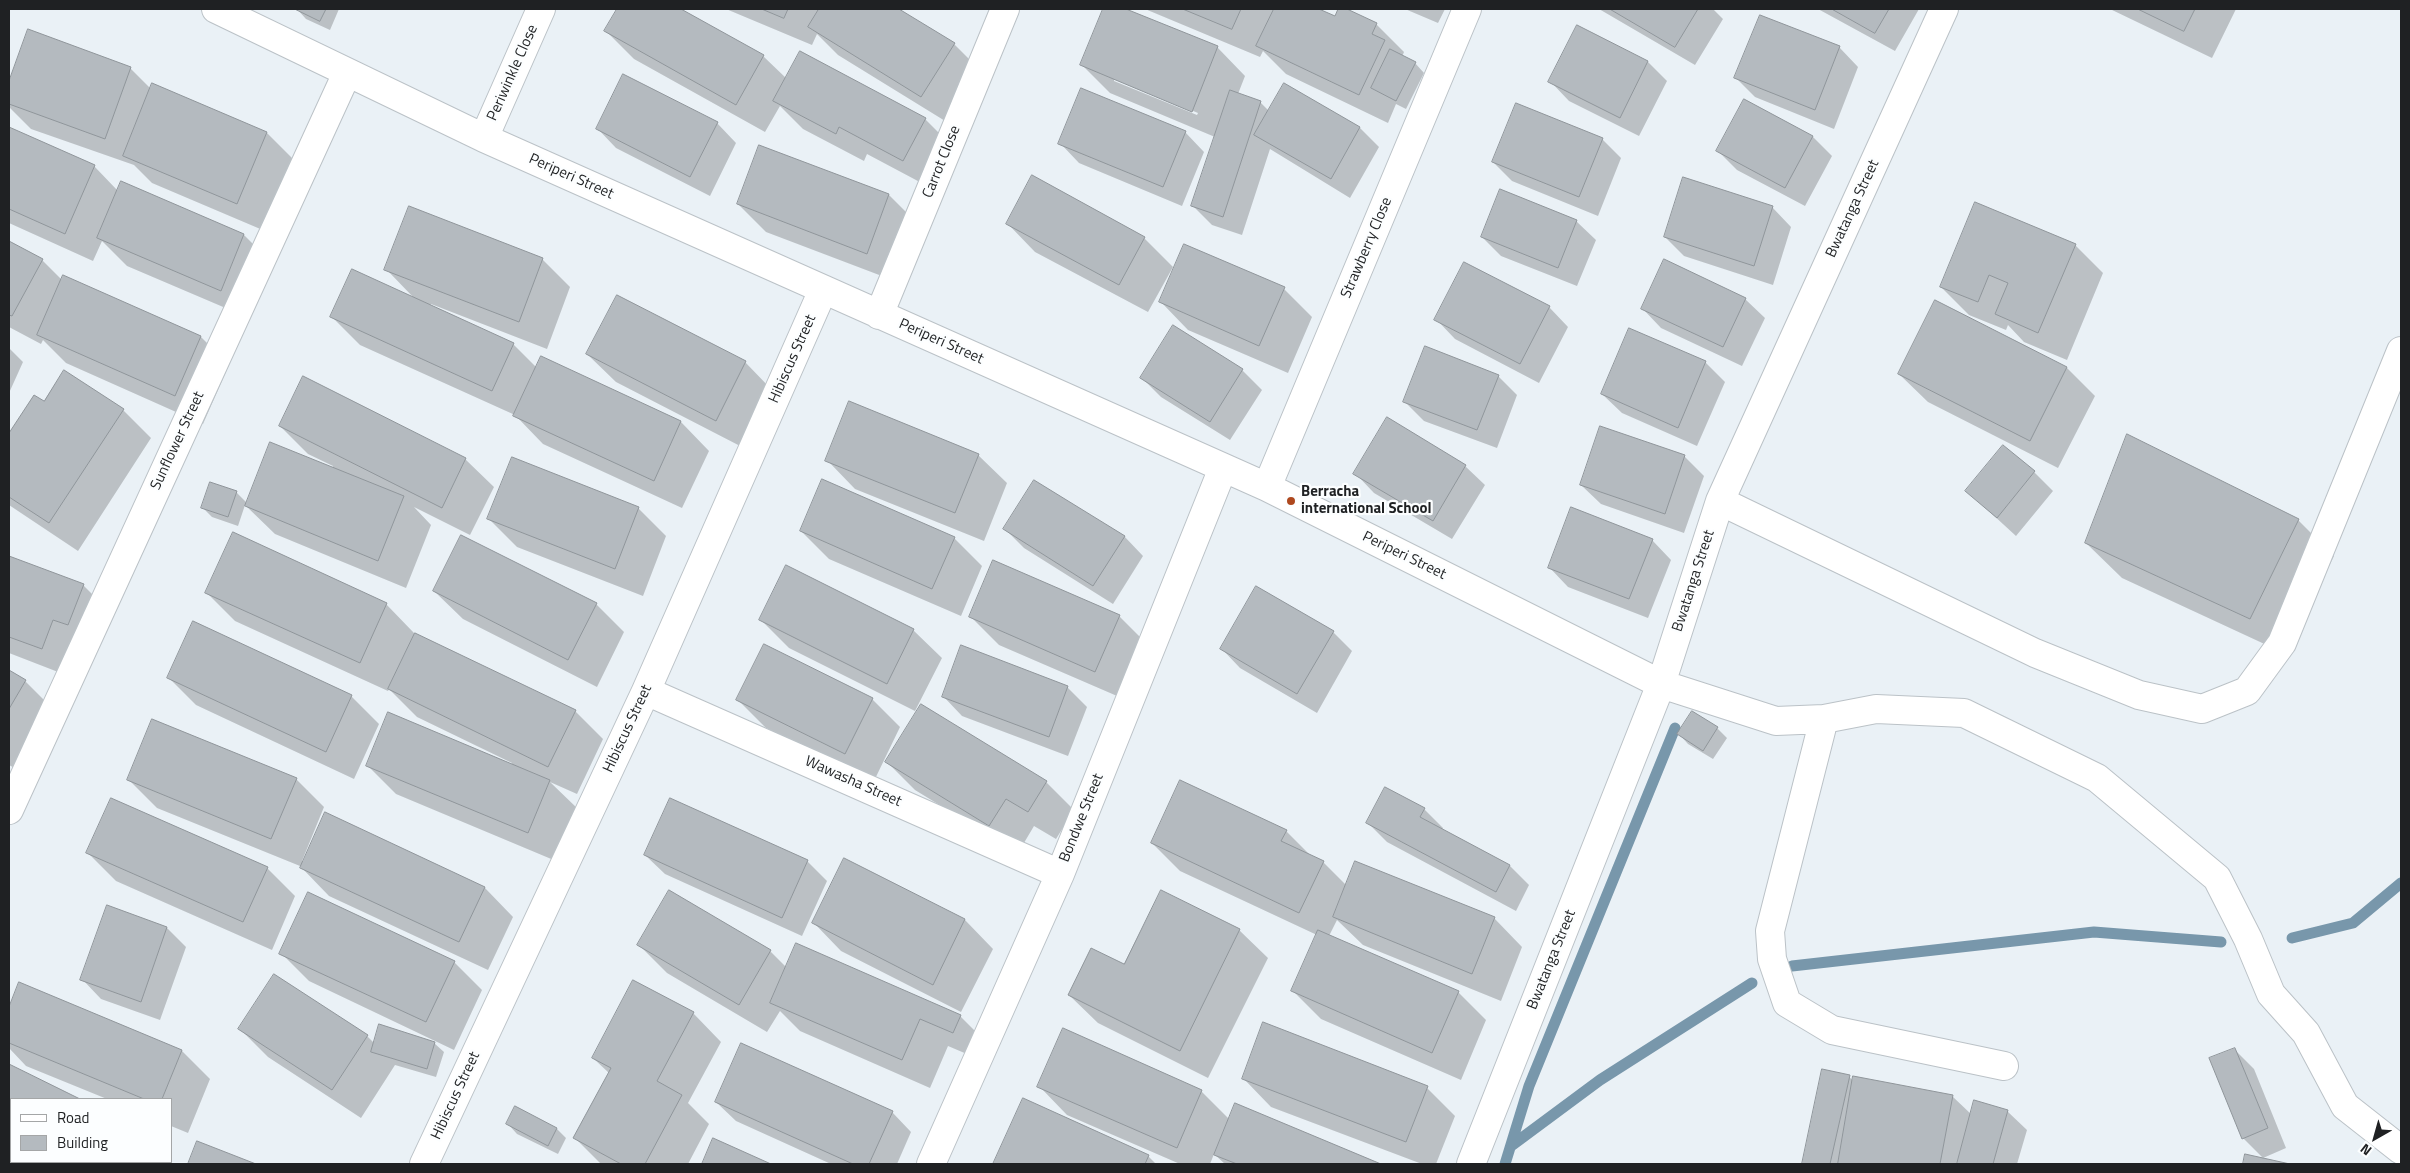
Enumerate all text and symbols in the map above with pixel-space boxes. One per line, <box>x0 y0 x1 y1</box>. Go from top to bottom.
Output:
street label: Periwinkle Close <box>484 22 542 124</box>
street label: Carrot Close <box>919 123 965 201</box>
street label: Periperi Street <box>526 150 616 204</box>
street label: Bwatanga Street <box>1822 157 1884 261</box>
street label: Strawberry Close <box>1338 195 1396 301</box>
street label: Hibiscus Street <box>765 312 821 406</box>
street label: Periperi Street <box>896 315 986 369</box>
street label: Sunflower Street <box>147 389 209 493</box>
place label: Berracha international School <box>1301 483 1432 518</box>
marker: Berracha international School <box>1285 495 1297 507</box>
street label: Periperi Street <box>1359 528 1449 584</box>
street label: Bwatanga Street <box>1669 528 1719 634</box>
street label: Hibiscus Street <box>600 682 656 776</box>
street label: Wawasha Street <box>802 753 904 811</box>
street label: Bondwe Street <box>1056 771 1108 865</box>
street label: Bwatanga Street <box>1524 907 1580 1013</box>
street label: Hibiscus Street <box>428 1049 484 1143</box>
legend <box>10 1098 172 1163</box>
text: Road <box>57 1106 89 1129</box>
north arrow <box>2350 1113 2400 1163</box>
text: Building <box>57 1131 108 1154</box>
text: N <box>2355 1139 2376 1161</box>

